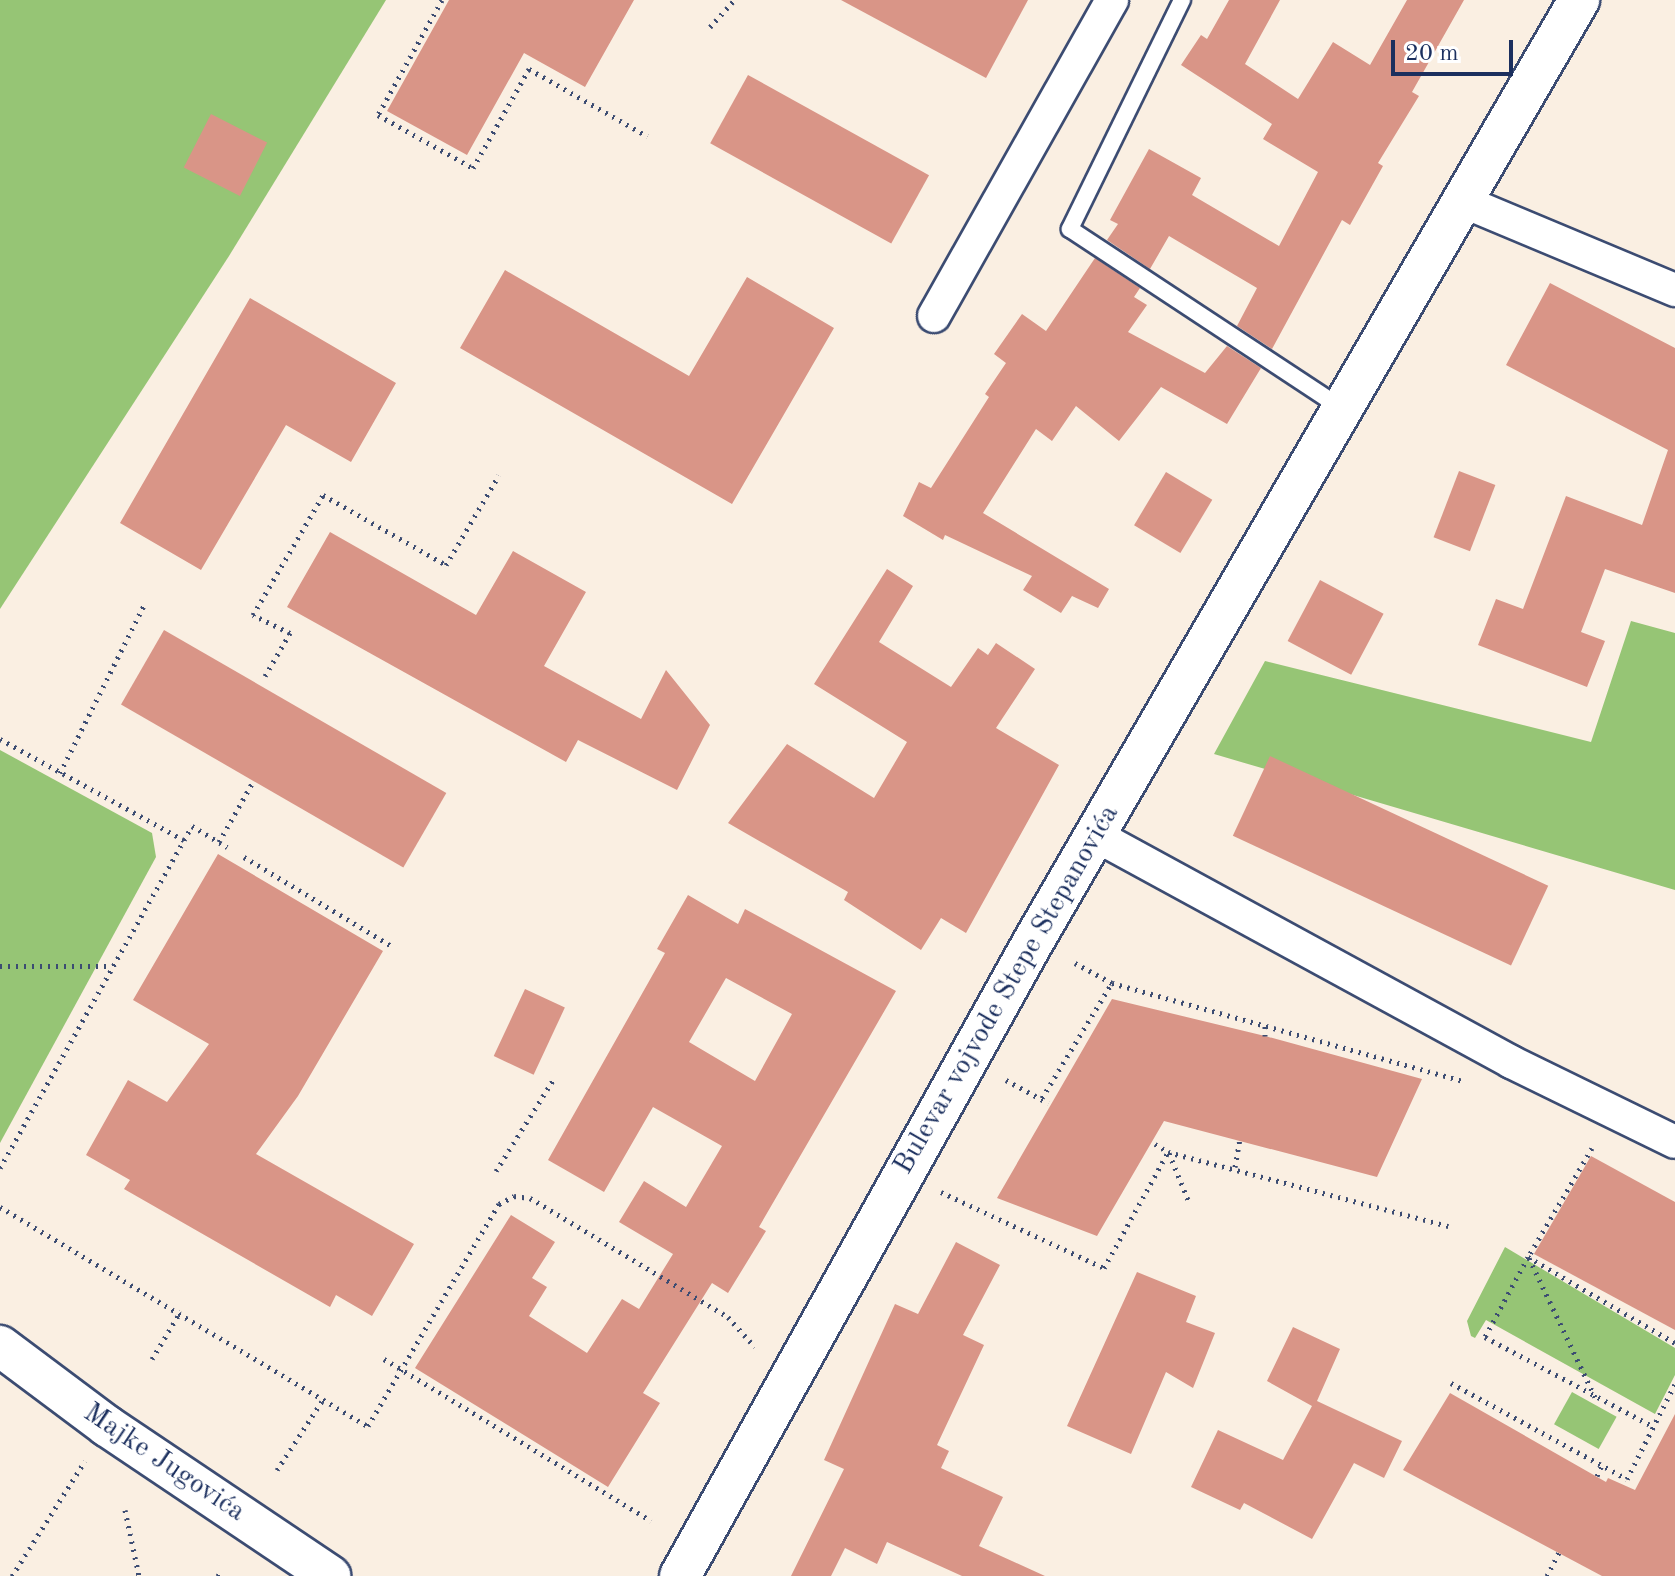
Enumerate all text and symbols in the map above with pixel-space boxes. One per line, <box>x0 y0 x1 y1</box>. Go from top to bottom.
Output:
scale bar <box>1395 24 1517 74</box>
text: 20 m <box>1405 42 1459 66</box>
street label: Bulevar vojvode Stepe Stepanovića <box>887 799 1127 1181</box>
street label: Majke Jugovića <box>77 1397 251 1529</box>

